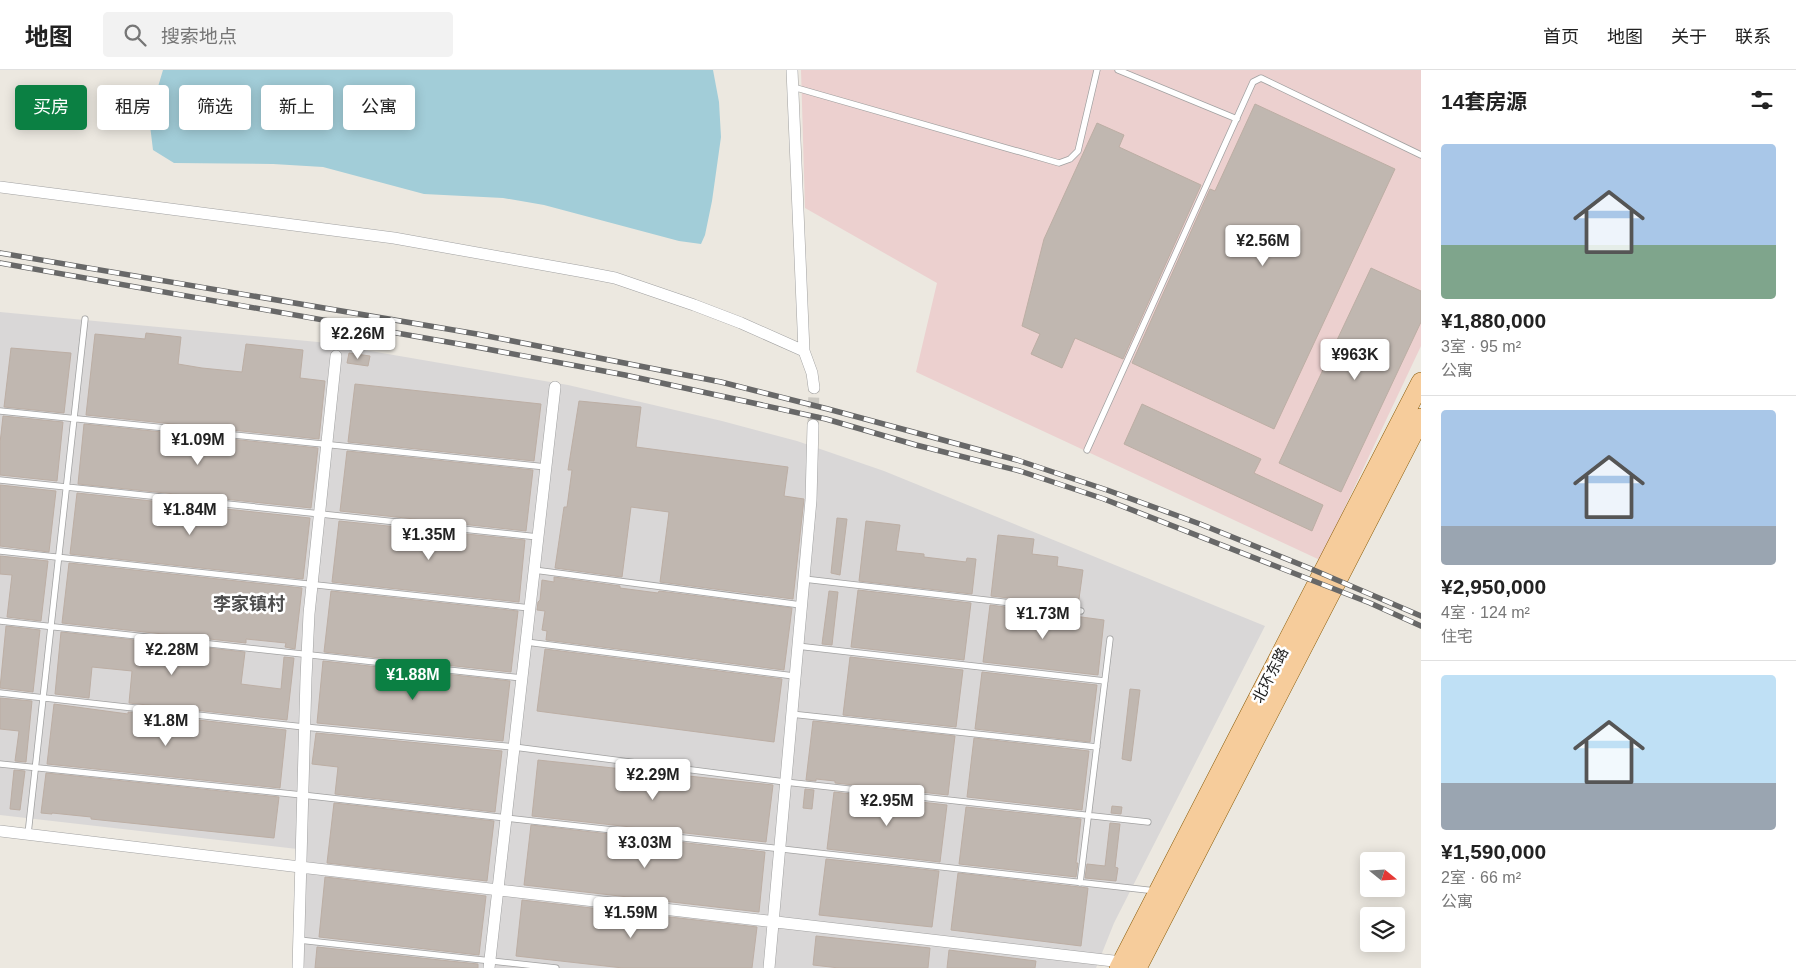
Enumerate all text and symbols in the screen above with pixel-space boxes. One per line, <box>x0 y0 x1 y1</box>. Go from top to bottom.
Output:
search box <box>103 12 453 57</box>
icon: search <box>121 21 149 49</box>
text: 地图 <box>25 23 73 50</box>
text: 搜索地点 <box>161 26 237 47</box>
text: 首页 <box>1543 27 1579 47</box>
text: 地图 <box>1607 27 1643 47</box>
text: 关于 <box>1671 27 1707 47</box>
text: 联系 <box>1735 27 1771 47</box>
chip: 买房 <box>15 85 87 130</box>
chip: 租房 <box>97 85 169 130</box>
chip: 筛选 <box>179 85 251 130</box>
chip: 新上 <box>261 85 333 130</box>
chip: 公寓 <box>343 85 415 130</box>
icon: filters <box>1748 86 1776 114</box>
text: 14套房源 <box>1441 90 1527 113</box>
icon: home <box>1564 177 1654 267</box>
pin: ¥2.56M <box>1222 224 1304 267</box>
text: ¥2.56M <box>1236 232 1290 249</box>
text: ¥1,880,000 <box>1441 309 1546 332</box>
pin: ¥2.26M <box>317 318 399 360</box>
text: ¥2.26M <box>331 325 385 342</box>
pin: ¥963K <box>1320 338 1390 381</box>
text: 3室 · 95 m² <box>1441 338 1521 355</box>
text: ¥963K <box>1331 346 1379 363</box>
text: 公寓 <box>1441 362 1473 379</box>
pin: ¥1.09M <box>157 424 239 466</box>
text: ¥1.09M <box>171 431 225 448</box>
icon: home <box>1564 442 1654 532</box>
pin: ¥1.84M <box>149 494 231 536</box>
text: ¥1.84M <box>163 501 217 518</box>
pin: ¥1.35M <box>388 518 470 561</box>
text: ¥1.35M <box>402 526 456 543</box>
text: ¥2,950,000 <box>1441 575 1546 598</box>
district label: 李家镇村 <box>213 594 285 614</box>
pin: ¥1.73M <box>1002 598 1084 640</box>
text: 4室 · 124 m² <box>1441 604 1530 621</box>
text: ¥1.73M <box>1016 605 1070 622</box>
text: 住宅 <box>1441 628 1473 645</box>
pin: ¥2.28M <box>131 634 213 676</box>
text: ¥2.28M <box>145 641 199 658</box>
street label: 北环东路 <box>1249 644 1291 706</box>
pin: ¥1.88M <box>372 658 454 701</box>
text: ¥1.88M <box>386 666 440 683</box>
pin: ¥1.8M <box>131 704 201 747</box>
icon: home <box>1564 707 1654 797</box>
text: ¥1.8M <box>144 712 188 729</box>
pin: ¥2.29M <box>612 758 694 801</box>
text: ¥2.29M <box>626 766 680 783</box>
pin: ¥2.95M <box>846 784 928 827</box>
text: ¥2.95M <box>860 792 914 809</box>
pin: ¥3.03M <box>604 826 686 869</box>
text: ¥3.03M <box>618 834 672 851</box>
text: ¥1,590,000 <box>1441 840 1546 863</box>
north arrow <box>1360 852 1405 898</box>
map controls <box>1360 852 1405 952</box>
text: 2室 · 66 m² <box>1441 869 1521 886</box>
text: 公寓 <box>1441 893 1473 910</box>
pin: ¥1.59M <box>590 896 672 939</box>
text: ¥1.59M <box>604 904 658 921</box>
button: layers <box>1360 907 1405 952</box>

